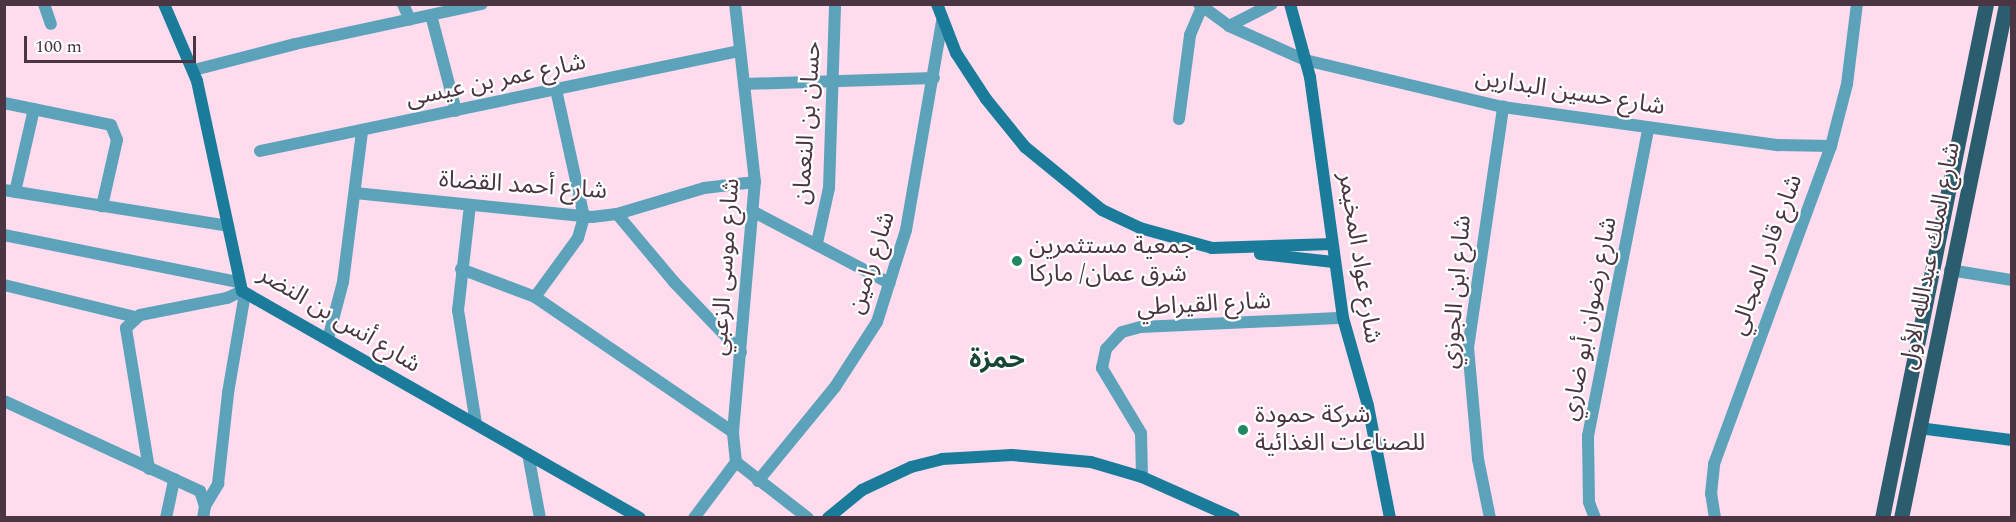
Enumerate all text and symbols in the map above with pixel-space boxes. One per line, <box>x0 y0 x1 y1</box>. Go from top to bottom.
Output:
scale bar <box>27 24 200 62</box>
text: 100 m <box>35 33 82 60</box>
street label: حسان بن النعمان <box>788 40 828 206</box>
street label: شارع عمر بن عيسى <box>403 48 589 114</box>
street label: شارع حسين البدارين <box>1473 64 1667 122</box>
street label: شارع الملك عبدالله الأول <box>1895 140 1967 372</box>
street label: شارع أحمد القضاة <box>438 166 608 206</box>
street label: شارع عواد المخيمر <box>1331 170 1387 346</box>
street label: شارع قادر المجالي <box>1725 171 1809 339</box>
street label: شارع موسى الزعبي <box>705 177 747 357</box>
street label: شارع رامين <box>842 208 902 318</box>
street label: شارع ابن الجوزي <box>1436 214 1478 370</box>
street label: شارع رضوان أبو ضاري <box>1556 215 1624 423</box>
place label: جمعية مستثمرين شرق عمان/ ماركا <box>1029 233 1194 289</box>
marker: جمعية مستثمرين شرق عمان/ ماركا <box>1010 254 1024 268</box>
street label: شارع أنس بن النضر <box>253 260 425 380</box>
street label: شارع القيراطي <box>1136 287 1272 323</box>
district label: حمزة <box>969 344 1025 376</box>
place label: شركة حمودة للصناعات الغذائية <box>1255 402 1425 458</box>
marker: شركة حمودة للصناعات الغذائية <box>1236 423 1250 437</box>

